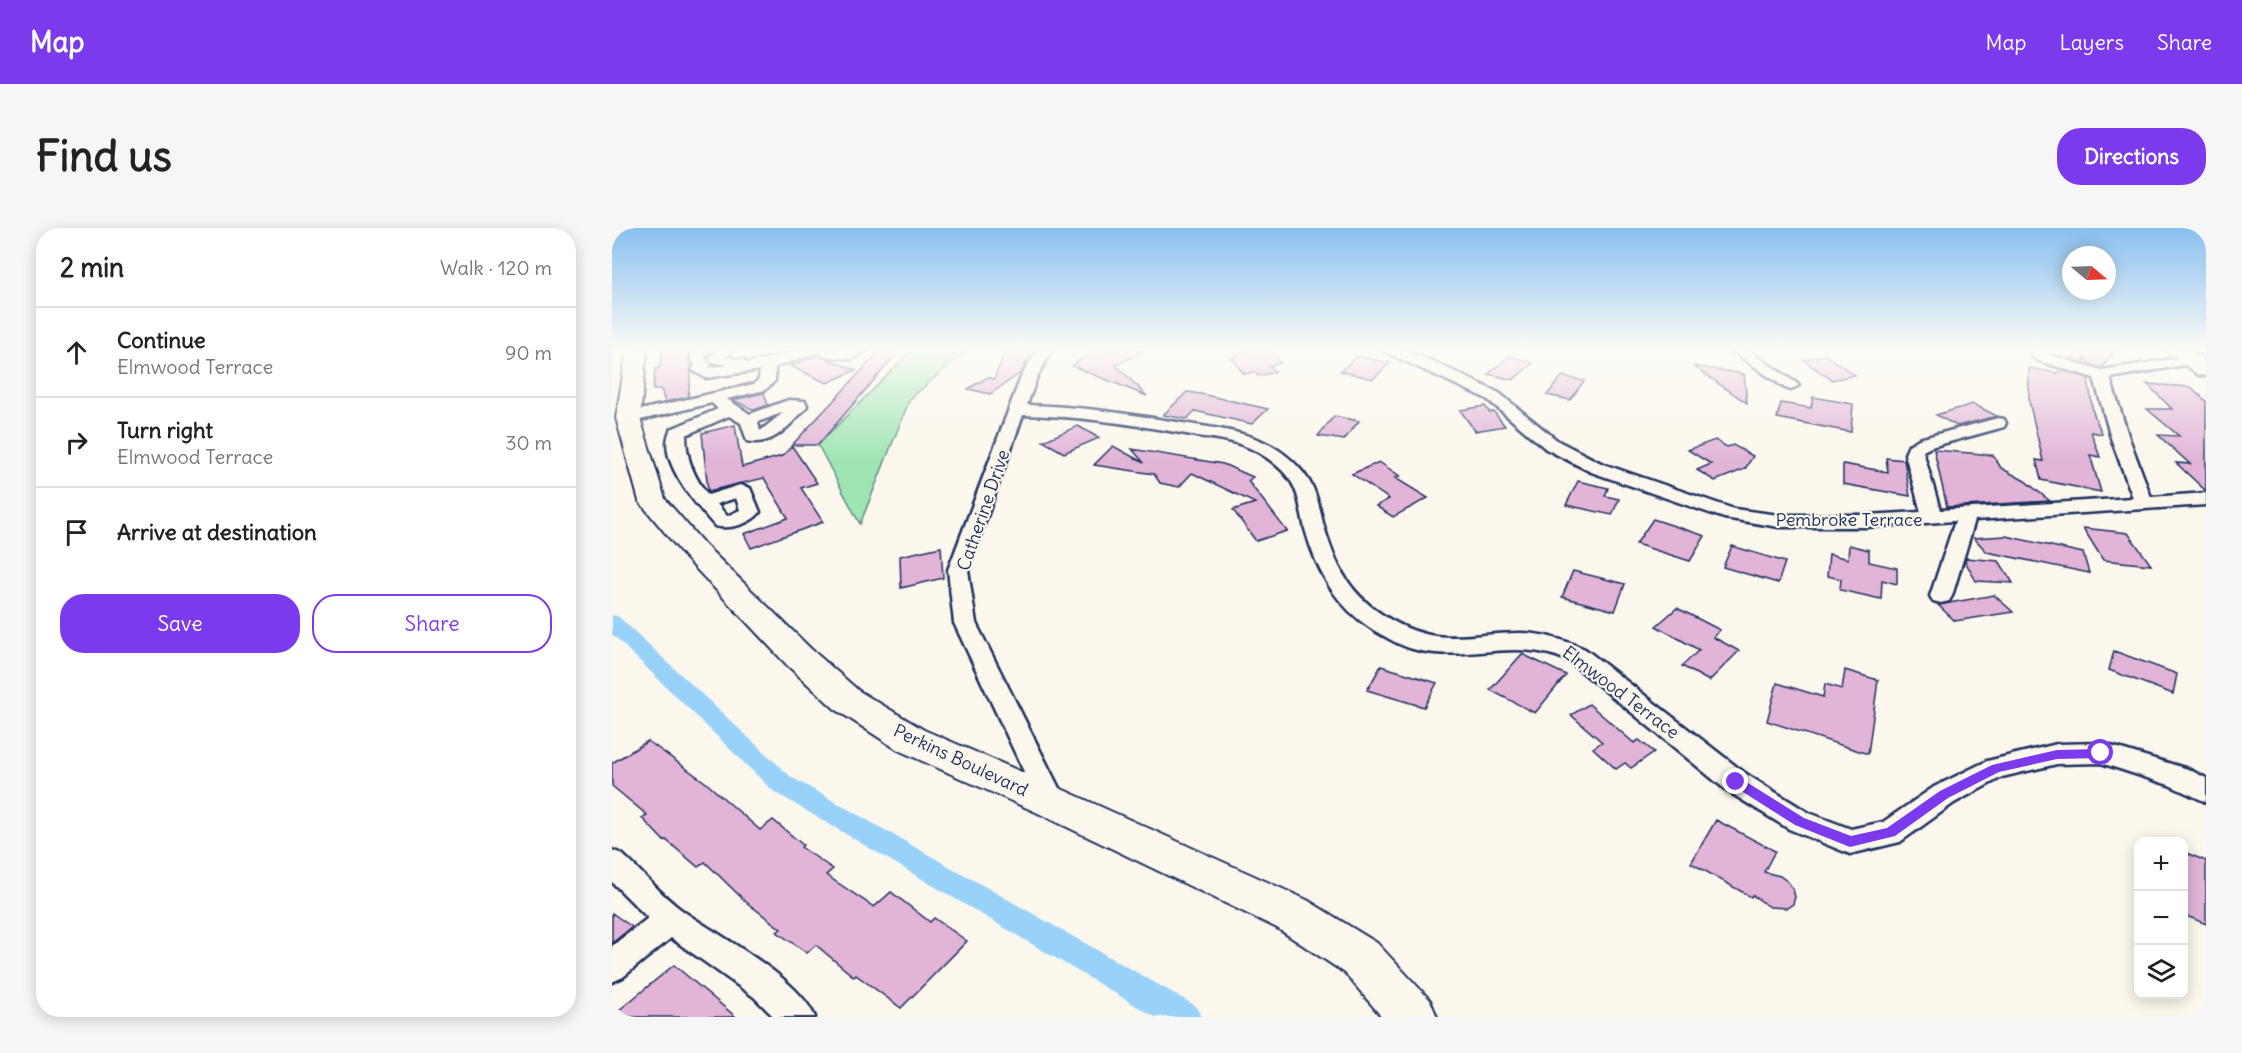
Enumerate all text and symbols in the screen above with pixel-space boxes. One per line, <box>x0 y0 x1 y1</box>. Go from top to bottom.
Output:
text: Map <box>30 24 84 60</box>
text: Map <box>1986 29 2026 56</box>
text: Layers <box>2059 29 2124 56</box>
text: Share <box>2157 29 2212 56</box>
button: Directions <box>2057 128 2206 185</box>
text: Find us <box>36 130 172 182</box>
north arrow <box>2062 246 2116 300</box>
text: 2 min <box>60 251 124 284</box>
text: Walk · 120 m <box>440 255 552 280</box>
text: Continue <box>117 326 206 354</box>
icon: ahead <box>60 336 93 369</box>
text: 90 m <box>505 340 552 365</box>
text: Elmwood Terrace <box>117 354 273 379</box>
text: Turn right <box>117 416 213 444</box>
icon: right <box>60 426 93 459</box>
text: 30 m <box>505 430 552 455</box>
text: Elmwood Terrace <box>117 444 273 469</box>
street label: Catherine Drive <box>952 446 1014 574</box>
street label: Pembroke Terrace <box>1776 508 1922 531</box>
icon: arrive <box>60 516 93 549</box>
text: Arrive at destination <box>117 518 317 546</box>
button: Save <box>60 594 300 653</box>
button: Share <box>312 594 552 653</box>
street label: Elmwood Terrace <box>1558 641 1684 743</box>
street label: Perkins Boulevard <box>890 719 1032 801</box>
route start <box>2087 739 2113 765</box>
route end <box>1722 768 1748 794</box>
map controls <box>2134 837 2188 999</box>
button: + <box>2134 837 2188 891</box>
button: − <box>2134 891 2188 945</box>
button: layers <box>2134 945 2188 999</box>

